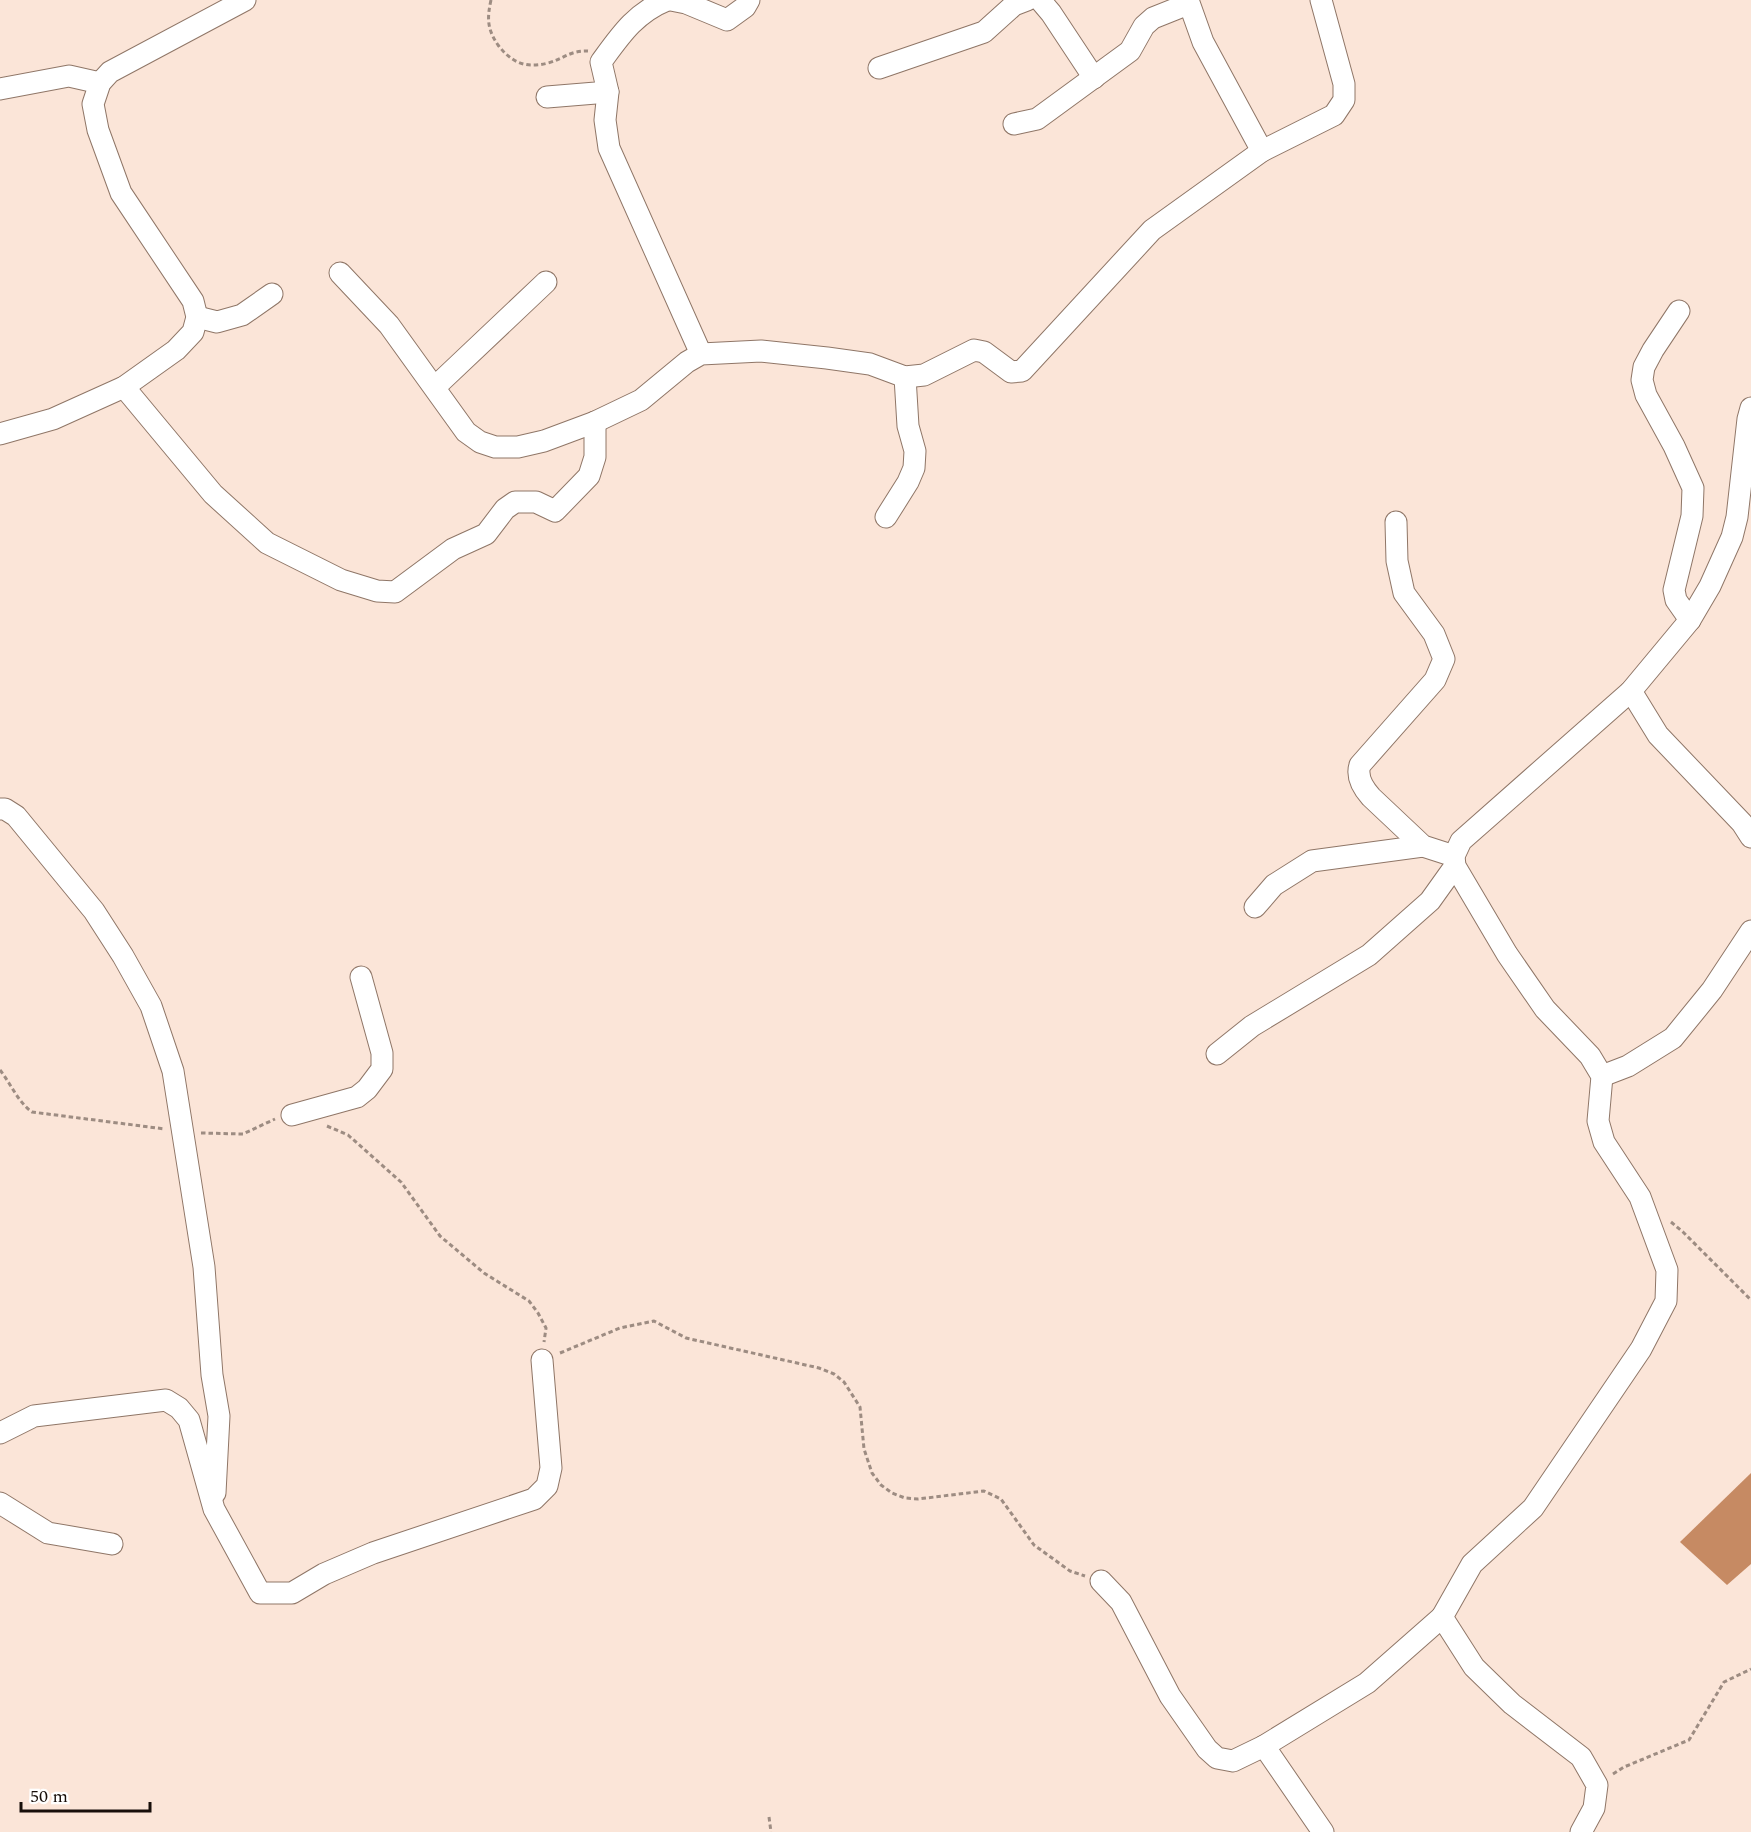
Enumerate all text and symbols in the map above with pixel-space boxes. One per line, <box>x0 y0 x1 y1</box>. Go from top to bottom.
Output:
scale bar <box>21 1775 150 1813</box>
text: 50 m <box>30 1783 68 1810</box>

